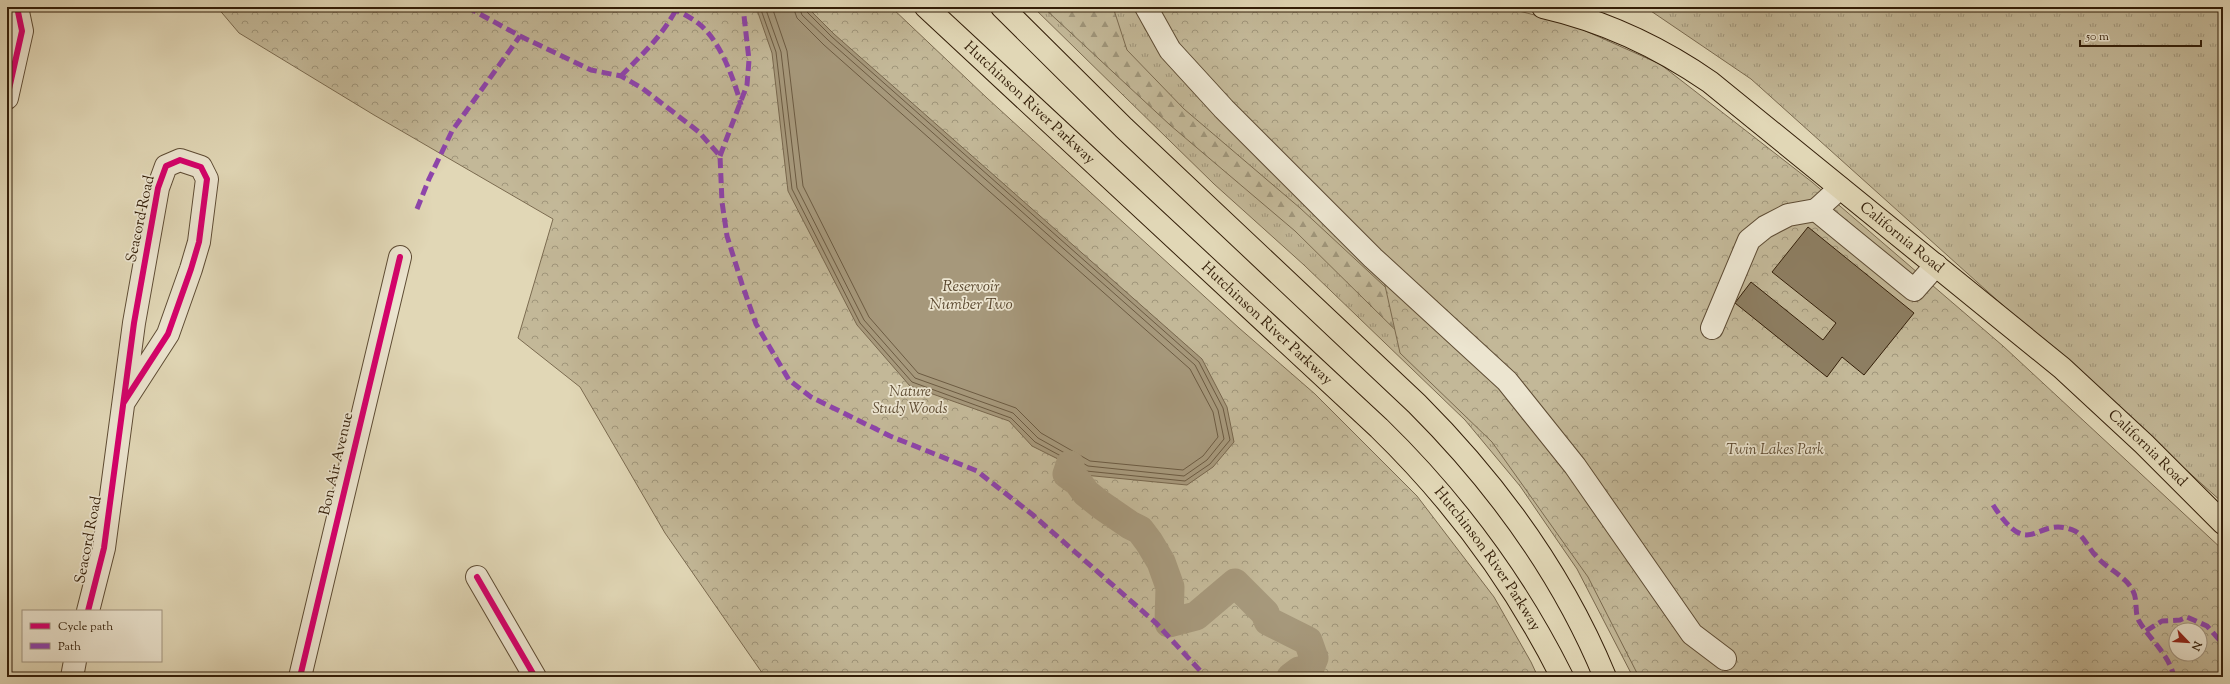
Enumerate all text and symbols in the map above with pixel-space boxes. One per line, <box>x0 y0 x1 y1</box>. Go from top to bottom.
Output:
scale bar <box>2080 22 2201 48</box>
text: 50 m <box>2085 28 2109 46</box>
street label: Hutchinson River Parkway <box>959 37 1100 170</box>
street label: Seacord Road <box>122 173 161 265</box>
street label: California Road <box>1855 197 1949 279</box>
street label: Hutchinson River Parkway <box>1196 257 1337 390</box>
water label: Reservoir Number Two <box>929 276 1013 317</box>
park label: Nature Study Woods <box>872 382 948 420</box>
street label: California Road <box>2103 405 2192 492</box>
street label: Bon Air Avenue <box>315 410 359 518</box>
park label: Twin Lakes Park <box>1726 440 1824 461</box>
street label: Hutchinson River Parkway <box>1429 482 1546 635</box>
street label: Seacord Road <box>70 494 108 586</box>
legend <box>22 610 162 662</box>
text: Cycle path <box>58 618 113 636</box>
north arrow <box>2168 622 2208 662</box>
text: Path <box>58 638 81 656</box>
text: N <box>2187 638 2206 653</box>

